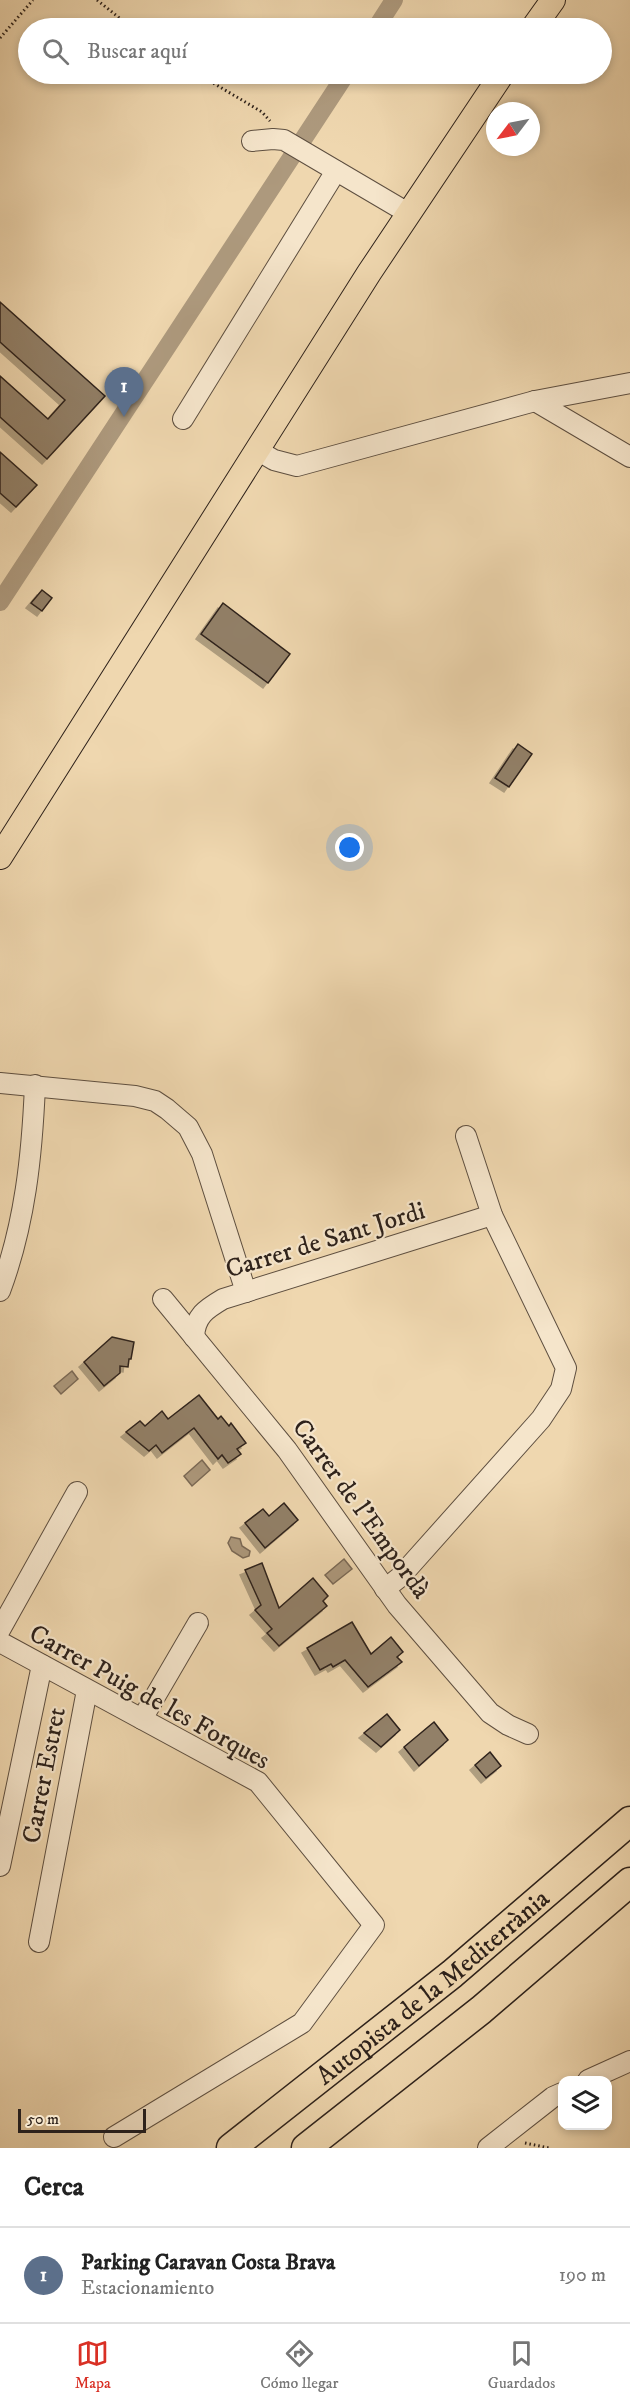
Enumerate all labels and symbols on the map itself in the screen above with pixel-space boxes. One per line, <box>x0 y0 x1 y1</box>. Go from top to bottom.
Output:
north arrow <box>486 102 540 156</box>
pin: 1 <box>104 368 144 417</box>
your location <box>335 833 364 862</box>
street label: Carrer de Sant Jordi <box>222 1194 429 1286</box>
street label: Carrer de l'Empordà <box>284 1412 437 1605</box>
street label: Carrer Puig de les Forques <box>23 1617 276 1777</box>
street label: Carrer Estret <box>15 1704 74 1846</box>
street label: Autopista de la Mediterrània <box>310 1883 557 2093</box>
scale bar <box>18 2106 146 2134</box>

